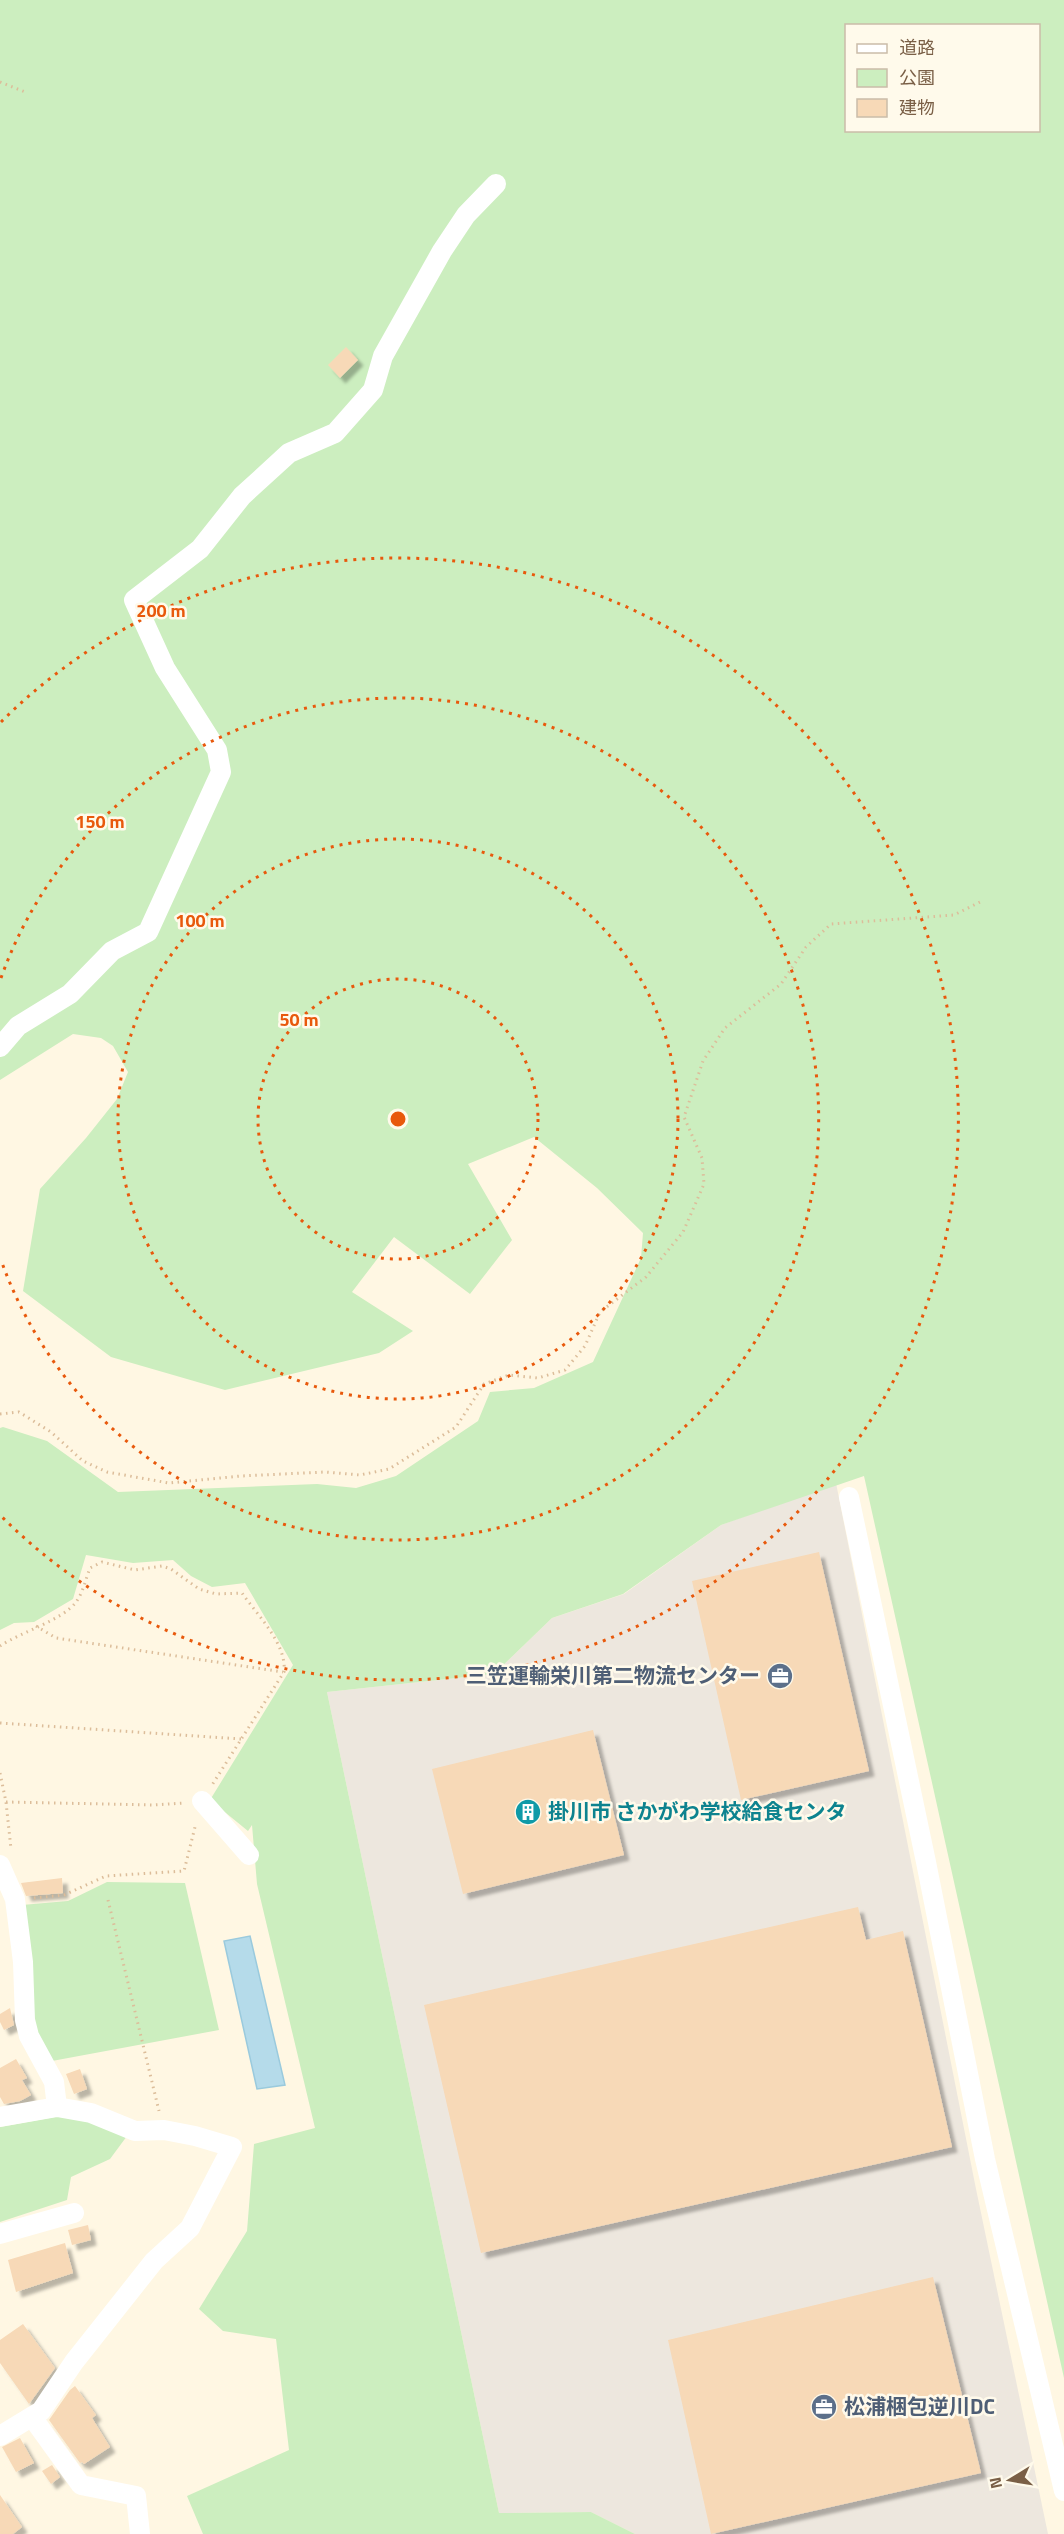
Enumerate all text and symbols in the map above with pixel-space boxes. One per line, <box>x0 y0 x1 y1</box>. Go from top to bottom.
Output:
legend <box>845 24 1040 132</box>
text: 道路 <box>899 34 935 61</box>
text: 公園 <box>899 64 935 91</box>
text: 建物 <box>899 94 935 121</box>
text: 200 m <box>136 597 186 624</box>
text: 150 m <box>75 808 125 835</box>
text: 100 m <box>175 907 225 934</box>
text: 50 m <box>279 1006 319 1033</box>
centre of rings <box>388 1109 408 1129</box>
place label: 三笠運輸栄川第二物流センター <box>466 1659 760 1691</box>
office icon: 三笠運輸栄川第二物流センター <box>765 1661 795 1691</box>
place label: 掛川市 さかがわ学校給食センタ <box>548 1795 847 1827</box>
building icon: 掛川市 さかがわ学校給食センタ <box>513 1797 543 1827</box>
place label: 松浦梱包逆川DC <box>844 2390 995 2422</box>
office icon: 松浦梱包逆川DC <box>809 2392 839 2422</box>
north arrow <box>980 2450 1040 2510</box>
text: N <box>982 2475 1008 2491</box>

